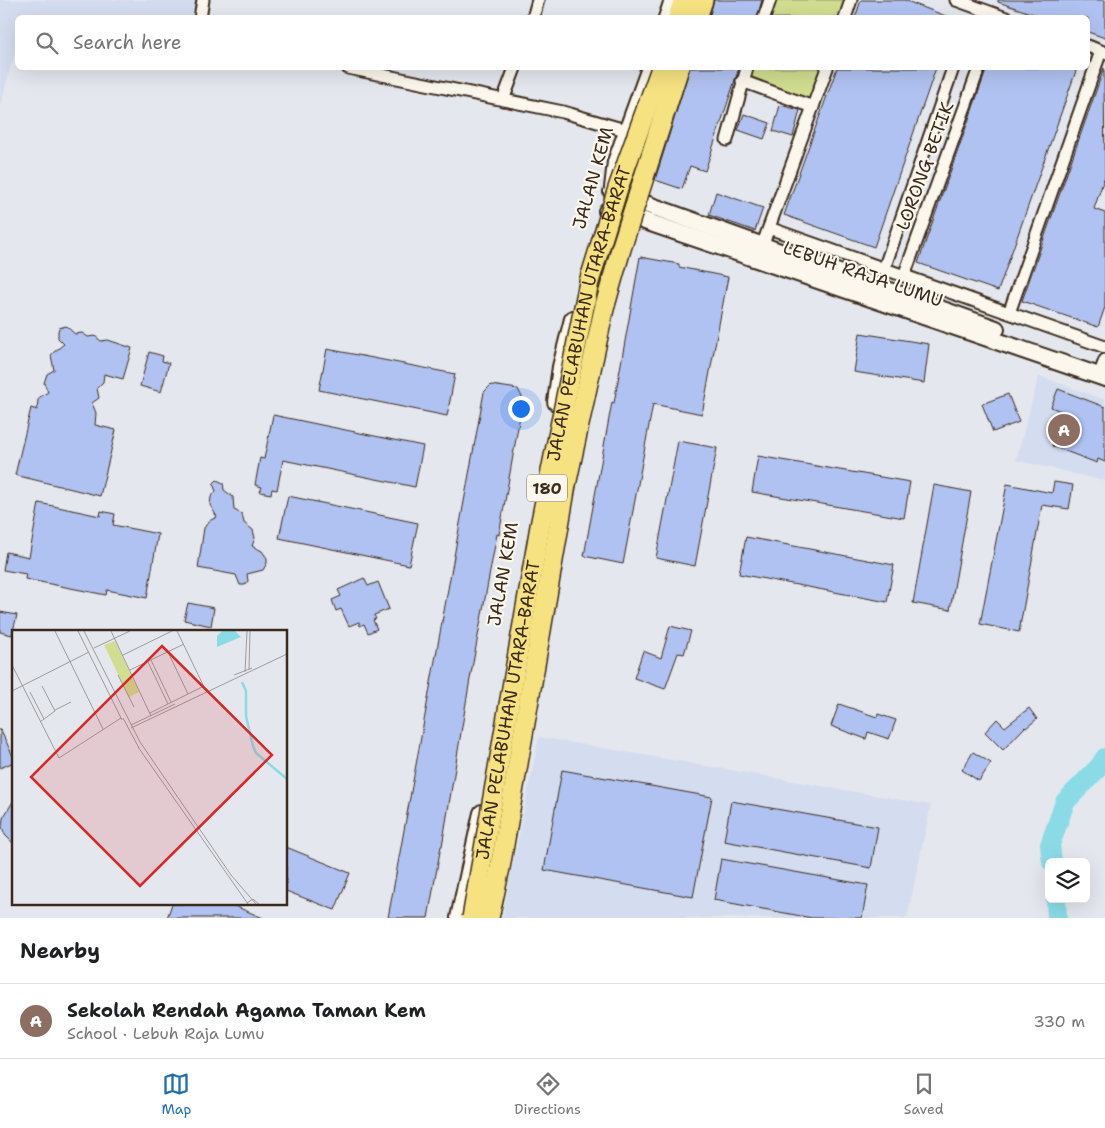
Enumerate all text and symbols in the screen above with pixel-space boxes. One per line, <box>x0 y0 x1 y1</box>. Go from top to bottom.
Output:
search box <box>15 15 1090 70</box>
icon: search <box>33 29 61 57</box>
text: Search here <box>73 30 182 55</box>
street label: LORONG BETIK <box>891 98 960 234</box>
street label: JALAN KEM <box>567 124 619 232</box>
street label: JALAN PELABUHAN UTARA-BARAT <box>541 162 637 463</box>
street label: LEBUH RAJA LUMU <box>780 235 946 313</box>
your location <box>508 396 534 422</box>
pin: A <box>1048 411 1080 449</box>
road number: 180 <box>527 474 567 502</box>
street label: JALAN KEM <box>482 520 524 628</box>
street label: JALAN PELABUHAN UTARA-BARAT <box>470 558 546 862</box>
inset map <box>12 630 288 906</box>
map controls <box>1045 858 1090 903</box>
button: layers <box>1045 858 1090 903</box>
text: Nearby <box>20 937 100 965</box>
text: Sekolah Rendah Agama Taman Kem <box>67 998 426 1023</box>
text: A <box>30 1011 42 1032</box>
text: 330 m <box>1033 1011 1085 1032</box>
text: School · Lebuh Raja Lumu <box>67 1023 265 1044</box>
tab: Map <box>161 1070 191 1118</box>
tab: Directions <box>514 1070 581 1118</box>
tab: Saved <box>904 1070 944 1118</box>

